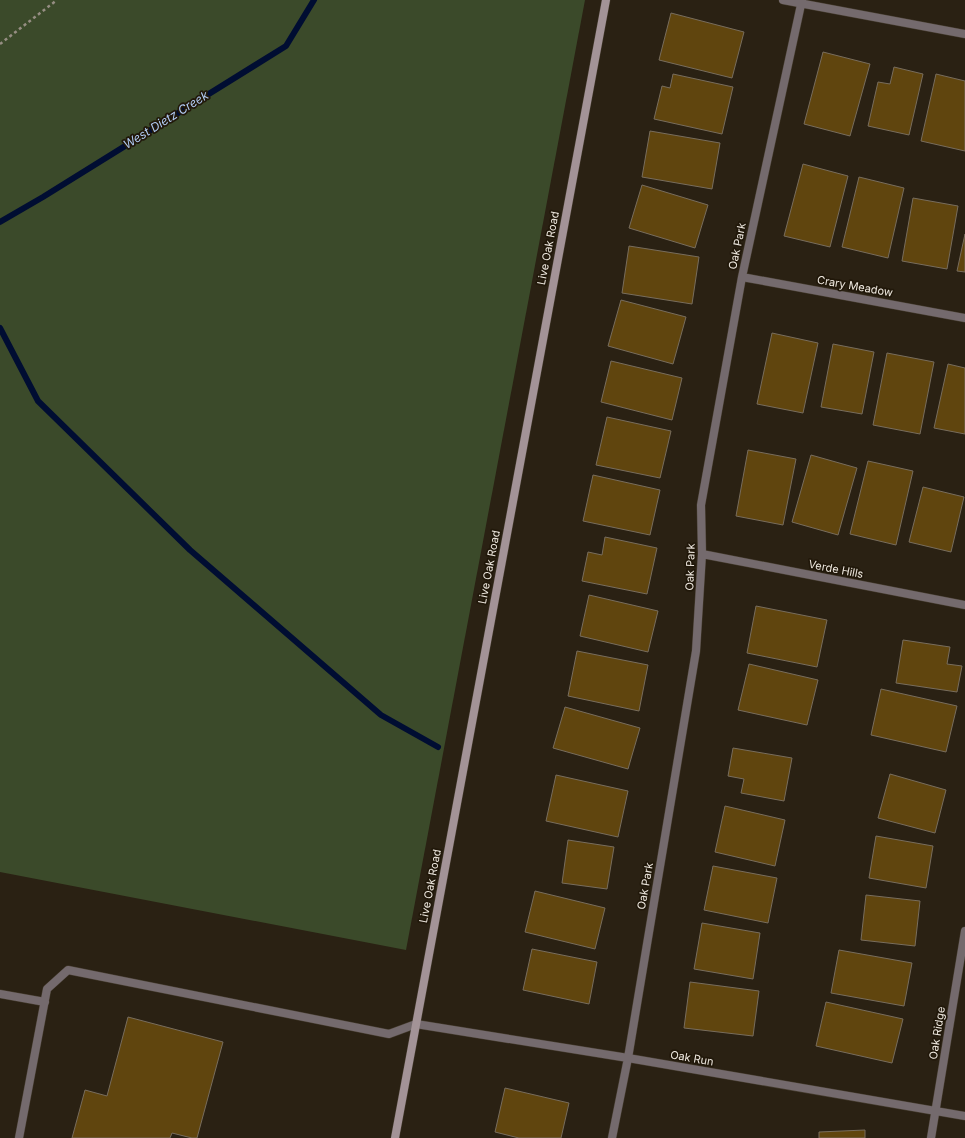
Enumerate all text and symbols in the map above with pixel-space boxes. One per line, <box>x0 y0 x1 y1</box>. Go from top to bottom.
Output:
water label: West Dietz Creek <box>120 87 211 152</box>
street label: Live Oak Road <box>534 210 562 286</box>
street label: Oak Park <box>725 221 749 271</box>
street label: Crary Meadow <box>816 272 894 300</box>
street label: Live Oak Road <box>475 529 503 605</box>
street label: Oak Park <box>682 543 698 591</box>
street label: Verde Hills <box>807 557 865 581</box>
street label: Live Oak Road <box>416 848 444 924</box>
street label: Oak Park <box>634 862 656 910</box>
street label: Oak Ridge <box>926 1006 948 1060</box>
street label: Oak Run <box>669 1047 715 1069</box>

